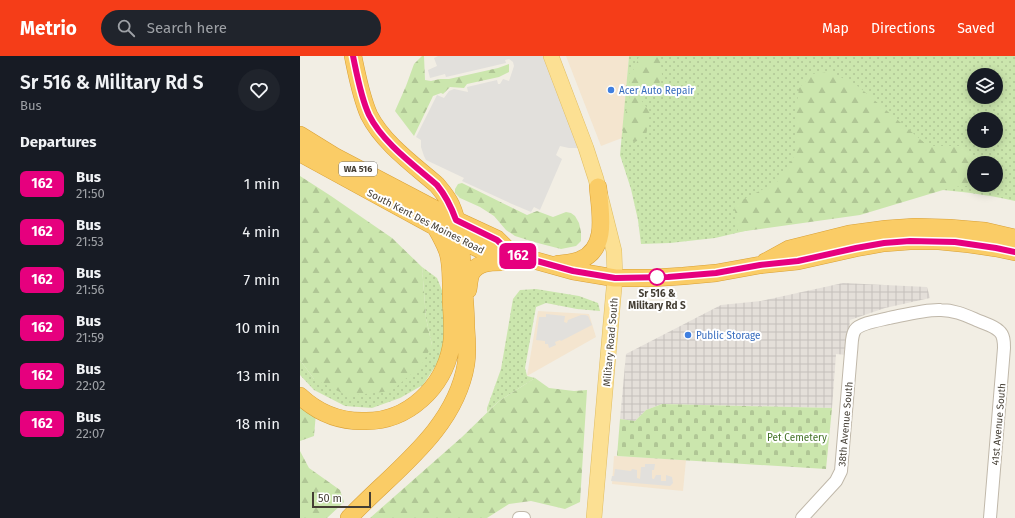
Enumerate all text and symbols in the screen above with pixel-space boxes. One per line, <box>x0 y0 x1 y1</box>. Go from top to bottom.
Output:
search box <box>101 10 381 46</box>
text: Metrio <box>20 17 77 40</box>
icon: search <box>115 17 137 39</box>
text: Search here <box>147 19 227 37</box>
text: Map <box>822 20 849 37</box>
text: Directions <box>871 20 935 37</box>
text: Saved <box>957 20 995 37</box>
map controls <box>967 68 1003 192</box>
button: layers <box>967 68 1003 104</box>
button: heart <box>238 69 280 111</box>
text: Sr 516 & Military Rd S <box>20 71 203 94</box>
marker: Acer Auto Repair <box>606 85 616 95</box>
place label: Acer Auto Repair <box>619 85 694 97</box>
text: Bus <box>20 98 42 113</box>
button: + <box>967 112 1003 148</box>
text: Departures <box>20 133 97 151</box>
button: − <box>967 156 1003 192</box>
road number: WA 516 <box>339 162 377 176</box>
text: Bus <box>76 168 101 186</box>
text: 162 <box>31 175 53 192</box>
text: 1 min <box>244 175 280 193</box>
text: 21:50 <box>76 186 105 201</box>
street label: South Kent Des Moines Road <box>365 187 486 257</box>
text: Bus <box>76 216 101 234</box>
text: 162 <box>31 223 53 240</box>
text: 4 min <box>242 223 280 241</box>
text: 21:53 <box>76 234 104 249</box>
line badge: 162 <box>495 243 541 269</box>
text: 162 <box>507 247 529 264</box>
text: Bus <box>76 264 101 282</box>
marker: Sr 516 & Military Rd S <box>648 268 666 286</box>
text: 162 <box>31 271 53 288</box>
text: 7 min <box>243 271 280 289</box>
text: 21:56 <box>76 282 104 297</box>
place label: Sr 516 & Military Rd S <box>628 288 686 312</box>
street label: Military Road South <box>601 297 621 387</box>
text: Bus <box>76 312 101 330</box>
text: 162 <box>31 319 53 336</box>
text: 10 min <box>235 319 280 337</box>
text: 21:59 <box>76 330 104 345</box>
marker: Public Storage <box>683 330 693 340</box>
place label: Public Storage <box>696 330 761 342</box>
text: Bus <box>76 360 101 378</box>
text: 162 <box>31 367 53 384</box>
text: 13 min <box>236 367 280 385</box>
text: 22:02 <box>76 378 106 393</box>
street label: 38th Avenue South <box>836 381 856 467</box>
street label: 41st Avenue South <box>989 383 1009 466</box>
text: Bus <box>76 408 101 426</box>
text: 162 <box>31 415 53 432</box>
text: 18 min <box>235 415 280 433</box>
text: 22:07 <box>76 426 105 441</box>
park label: Pet Cemetery <box>767 432 827 444</box>
scale bar <box>312 490 371 509</box>
text: 50 m <box>318 492 342 505</box>

